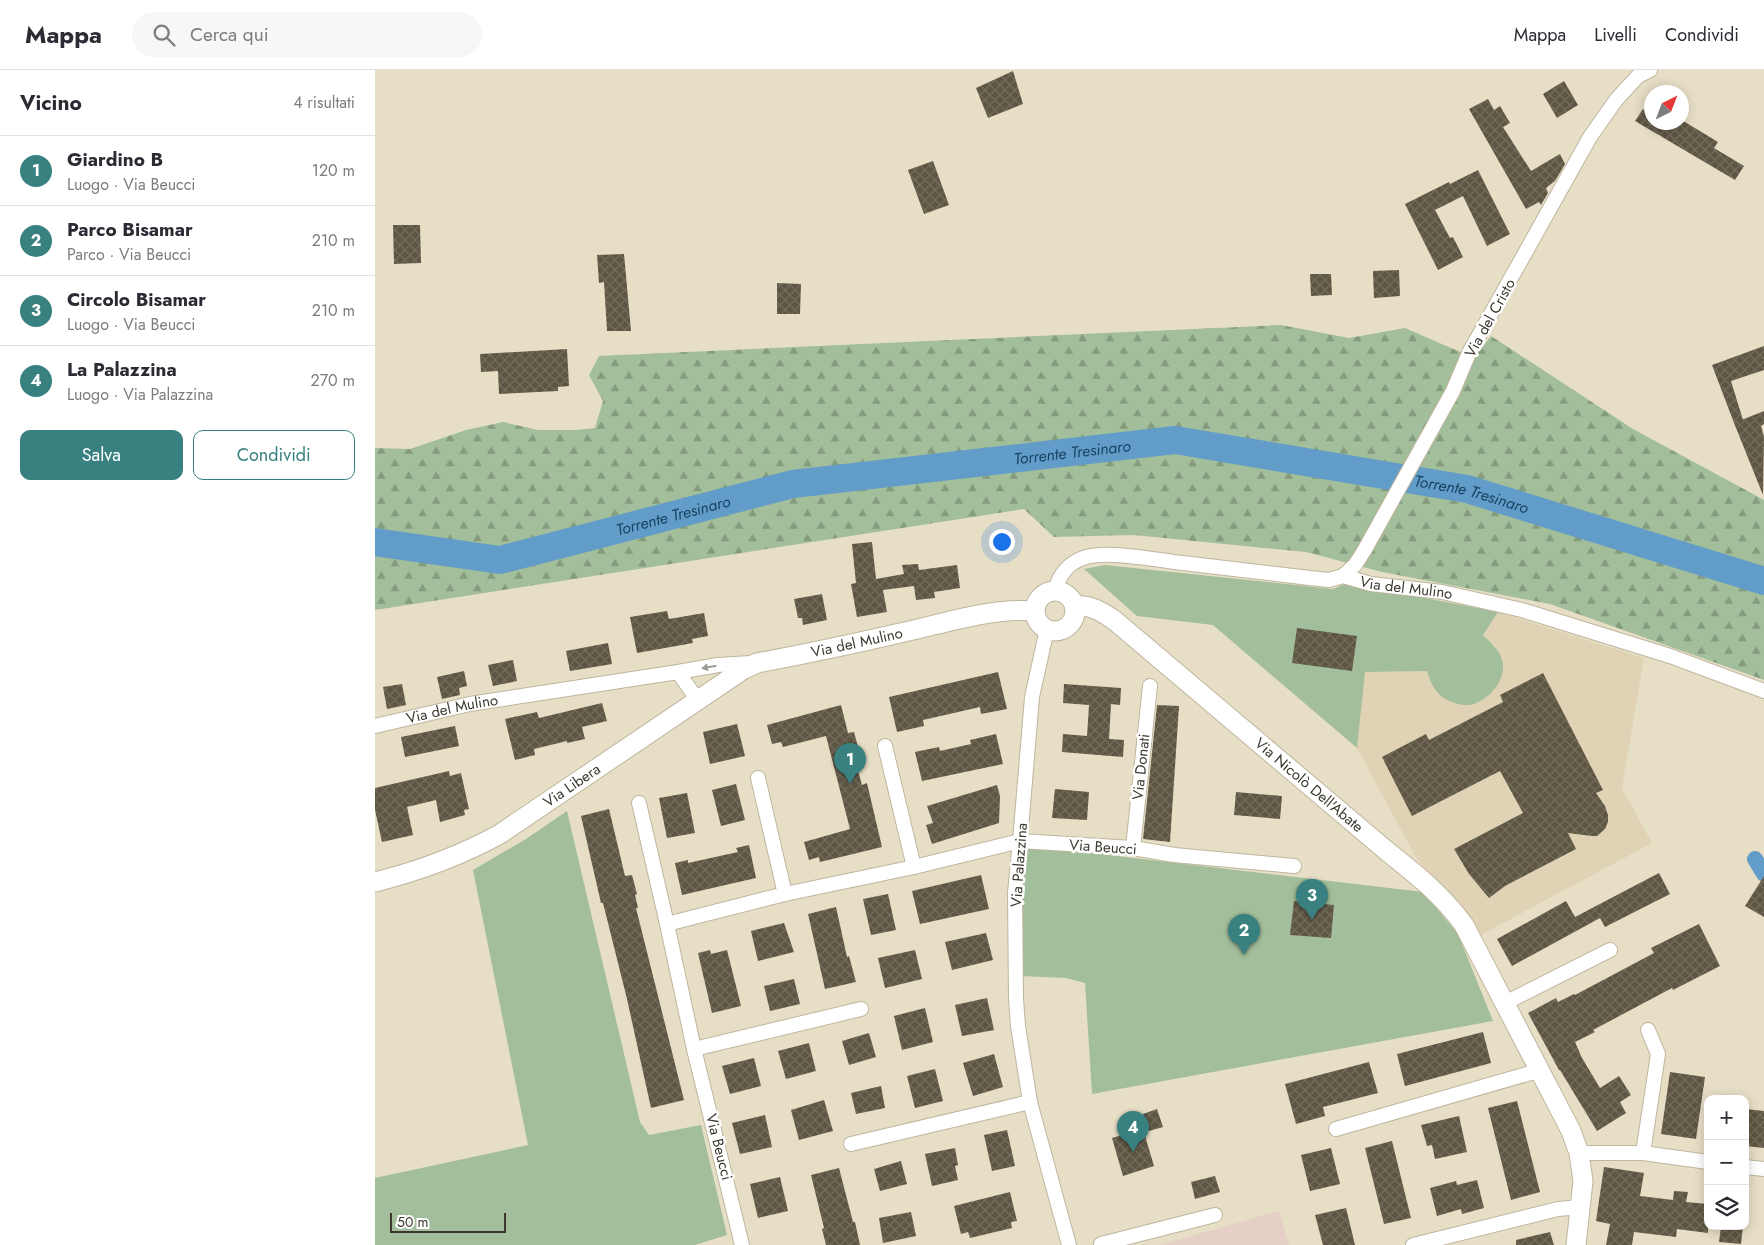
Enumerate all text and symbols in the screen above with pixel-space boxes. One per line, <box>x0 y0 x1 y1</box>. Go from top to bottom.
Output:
search box <box>132 12 482 57</box>
text: Mappa <box>25 17 102 52</box>
icon: search <box>150 21 178 49</box>
text: Cerca qui <box>190 21 269 48</box>
text: Mappa <box>1514 22 1566 48</box>
text: Livelli <box>1594 22 1637 48</box>
text: Condividi <box>1665 22 1739 48</box>
north arrow <box>1644 85 1689 130</box>
text: Vicino <box>20 88 82 118</box>
text: 4 risultati <box>293 91 355 114</box>
text: Giardino B <box>67 146 163 173</box>
text: 1 <box>32 159 40 182</box>
text: 120 m <box>312 159 355 182</box>
text: Luogo · Via Beucci <box>67 173 196 196</box>
text: Parco Bisamar <box>67 216 193 243</box>
text: 2 <box>31 229 41 252</box>
text: 210 m <box>312 229 355 252</box>
text: Parco · Via Beucci <box>67 243 191 266</box>
street label: Via del Cristo <box>1459 275 1521 361</box>
text: Circolo Bisamar <box>67 286 206 313</box>
text: 3 <box>31 299 41 322</box>
text: 210 m <box>312 299 355 322</box>
text: Luogo · Via Beucci <box>67 313 196 336</box>
text: La Palazzina <box>67 356 177 383</box>
text: 4 <box>30 369 42 392</box>
text: 270 m <box>311 369 355 392</box>
text: Luogo · Via Palazzina <box>67 383 213 406</box>
button: Salva <box>20 430 183 480</box>
button: Condividi <box>193 430 355 480</box>
water label: Torrente Tresinaro <box>1013 434 1132 470</box>
water label: Torrente Tresinaro <box>1413 469 1532 520</box>
water label: Torrente Tresinaro <box>613 490 733 541</box>
your location <box>989 529 1015 555</box>
street label: Via del Mulino <box>1357 570 1455 605</box>
street label: Via del Mulino <box>809 622 905 663</box>
one-way arrow <box>700 663 716 671</box>
street label: Via del Mulino <box>404 689 499 729</box>
street label: Via Donati <box>1127 733 1155 801</box>
street label: Via Nicolò Dell'Abate <box>1250 733 1368 838</box>
pin: 1 <box>834 743 866 784</box>
street label: Via Libera <box>539 758 605 813</box>
street label: Via Palazzina <box>1005 822 1033 908</box>
street label: Via Beucci <box>1068 834 1138 860</box>
pin: 3 <box>1296 879 1328 920</box>
pin: 2 <box>1228 914 1260 955</box>
map controls <box>1704 1095 1749 1230</box>
button: + <box>1704 1095 1749 1140</box>
street label: Via Beucci <box>700 1111 738 1183</box>
pin: 4 <box>1117 1111 1149 1152</box>
button: − <box>1704 1140 1749 1185</box>
button: layers <box>1704 1185 1749 1230</box>
scale bar <box>390 1210 506 1233</box>
text: 50 m <box>397 1212 428 1232</box>

